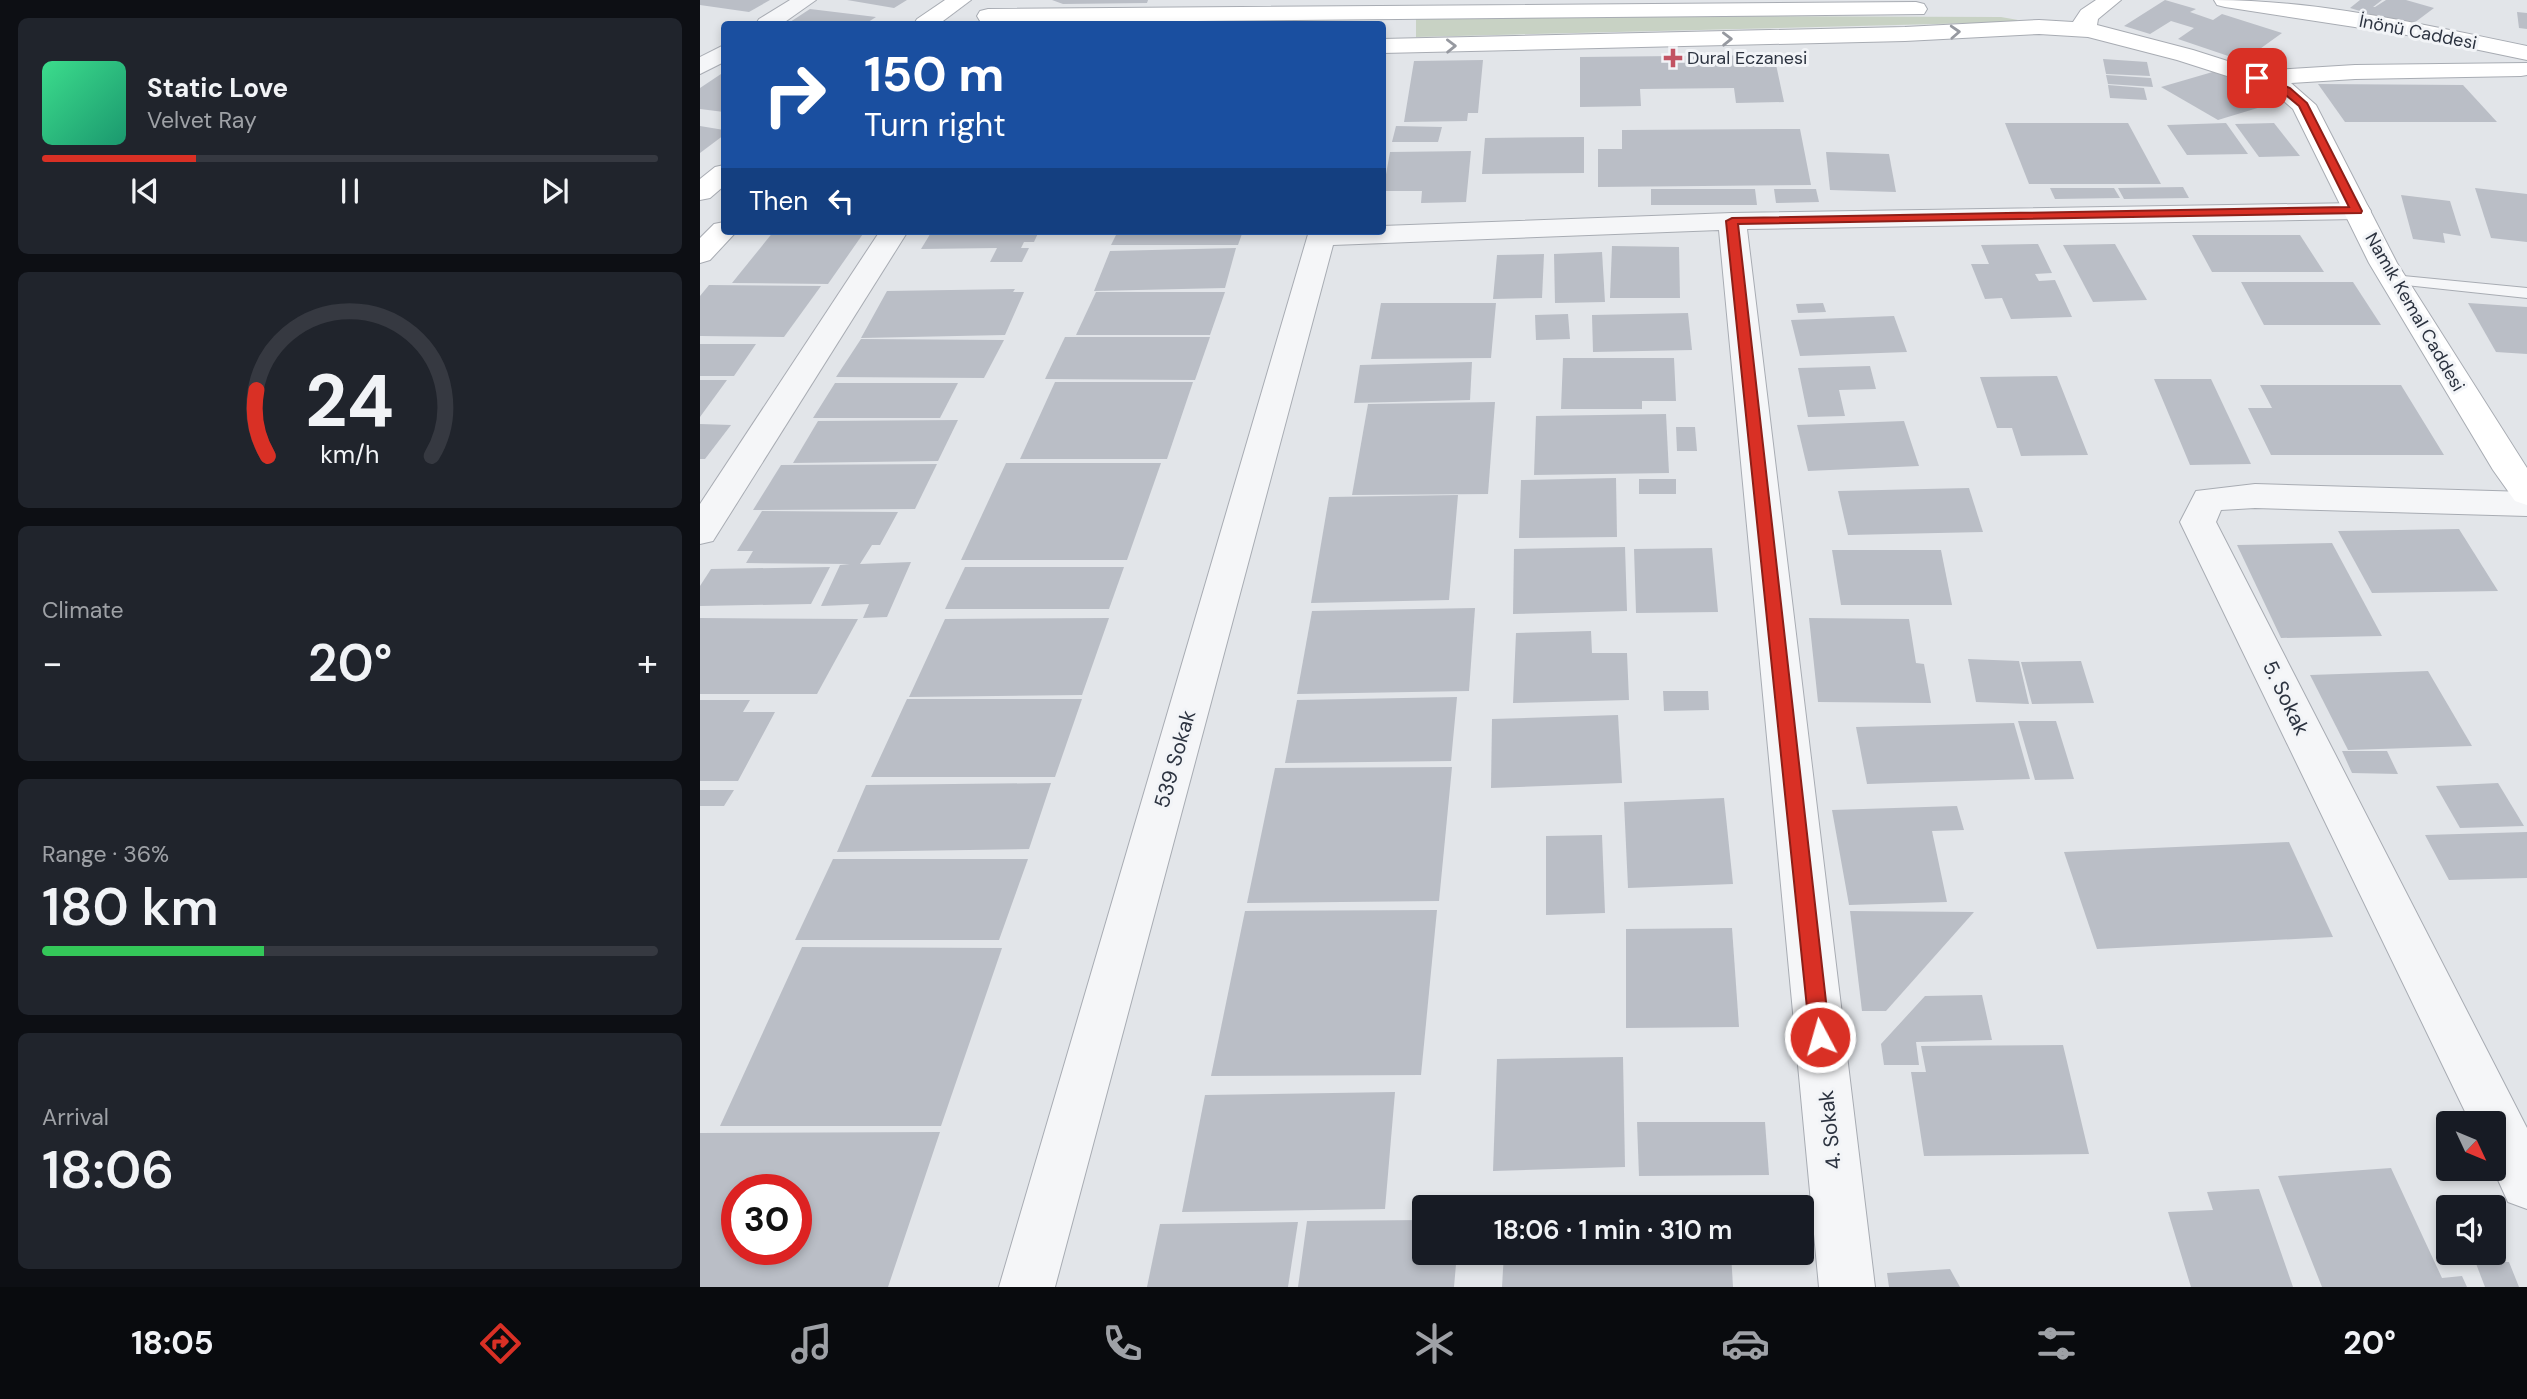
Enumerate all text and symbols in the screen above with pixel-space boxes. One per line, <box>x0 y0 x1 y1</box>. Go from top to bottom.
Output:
street label: İnönü Caddesi <box>2357 9 2479 55</box>
one-way arrow <box>1949 24 1960 39</box>
one-way arrow <box>1722 31 1733 47</box>
one-way arrow <box>1446 38 1456 54</box>
text: 150 m <box>864 42 1004 106</box>
place label: Dural Eczanesi <box>1687 46 1807 70</box>
pin <box>2227 48 2287 108</box>
icon: right <box>749 49 840 140</box>
marker: Dural Eczanesi <box>1665 50 1681 66</box>
icon: arrive <box>2238 59 2276 97</box>
text: Static Love <box>147 71 288 105</box>
text: Turn right <box>864 104 1006 146</box>
text: Velvet Ray <box>147 105 257 135</box>
icon: previous <box>126 172 164 210</box>
icon: pause <box>331 172 369 210</box>
icon: next <box>536 172 574 210</box>
icon: left <box>822 182 860 220</box>
text: Then <box>749 184 808 218</box>
street label: Namık Kemal Caddesi <box>2360 228 2470 396</box>
text: 24 <box>306 354 394 449</box>
text: km/h <box>320 437 380 470</box>
text: Climate <box>42 595 124 625</box>
text: 20° <box>308 629 392 697</box>
text: − <box>42 638 63 688</box>
text: + <box>637 638 658 688</box>
street label: 5. Sokak <box>2256 656 2316 740</box>
street label: 539 Sokak <box>1148 706 1202 811</box>
text: Range · 36% <box>42 839 169 869</box>
text: 180 km <box>42 873 219 941</box>
position arrow <box>1783 1000 1857 1074</box>
street label: 4. Sokak <box>1812 1089 1848 1171</box>
text: Arrival <box>42 1102 109 1132</box>
north arrow <box>2436 1111 2506 1181</box>
map controls <box>2436 1111 2506 1265</box>
text: 18:06 <box>42 1136 174 1204</box>
speed limit sign: 30 <box>721 1174 812 1265</box>
button: sound <box>2436 1195 2506 1265</box>
text: 18:06 · 1 min · 310 m <box>1494 1213 1732 1247</box>
icon: directions <box>476 1319 525 1368</box>
icon: music <box>787 1319 836 1368</box>
icon: phone <box>1098 1319 1147 1368</box>
icon: climate <box>1410 1319 1459 1368</box>
icon: car <box>1721 1319 1770 1368</box>
icon: filters <box>2032 1319 2081 1368</box>
text: 18:05 <box>131 1322 214 1364</box>
text: 20° <box>2343 1322 2396 1364</box>

